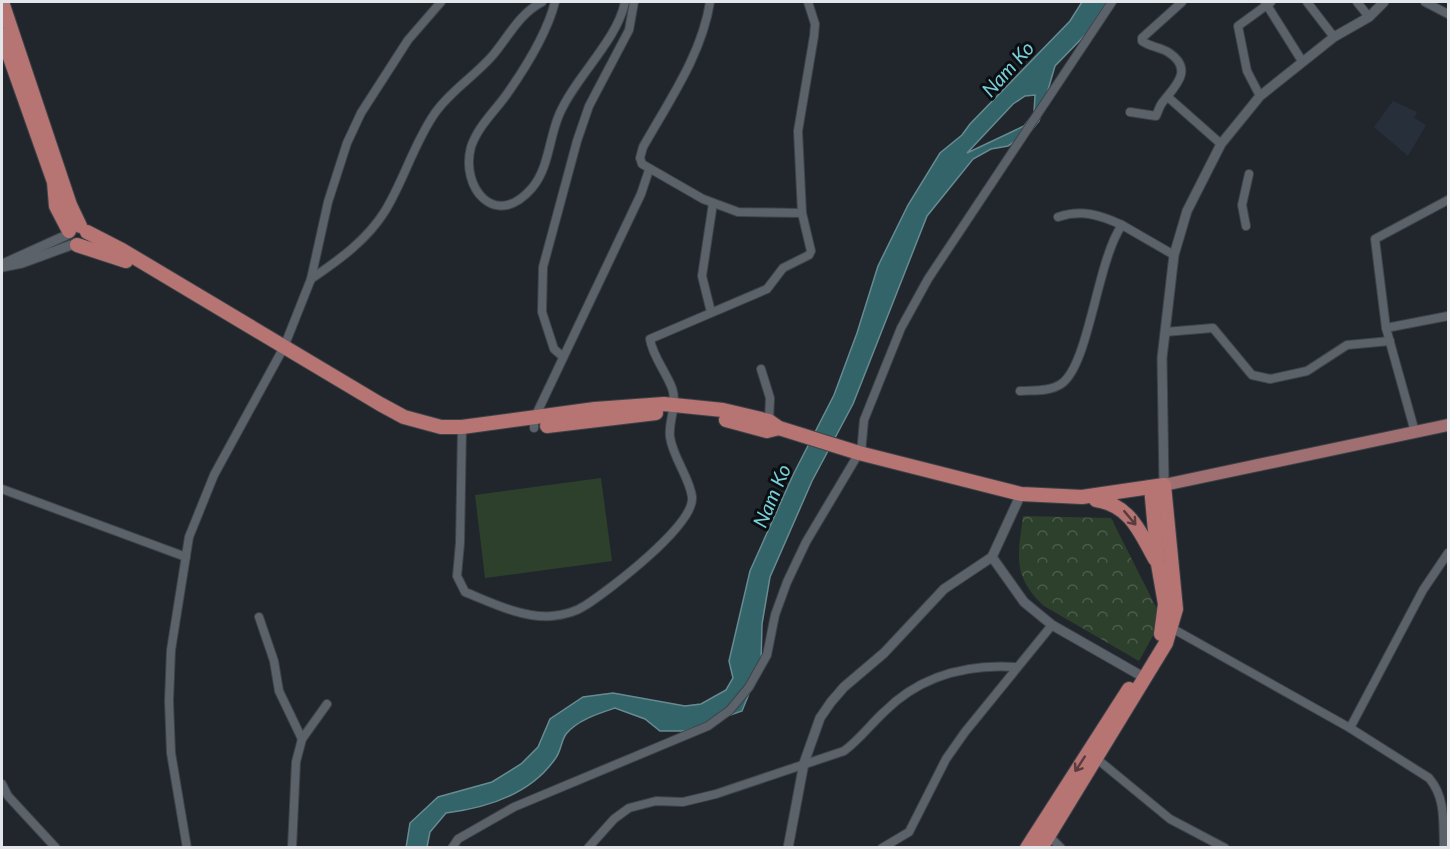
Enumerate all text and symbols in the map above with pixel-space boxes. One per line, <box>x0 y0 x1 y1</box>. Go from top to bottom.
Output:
water label: Nam Ko <box>976 36 1038 101</box>
water label: Nam Ko <box>747 460 795 531</box>
one-way arrow <box>1123 510 1137 525</box>
one-way arrow <box>1074 755 1086 772</box>

